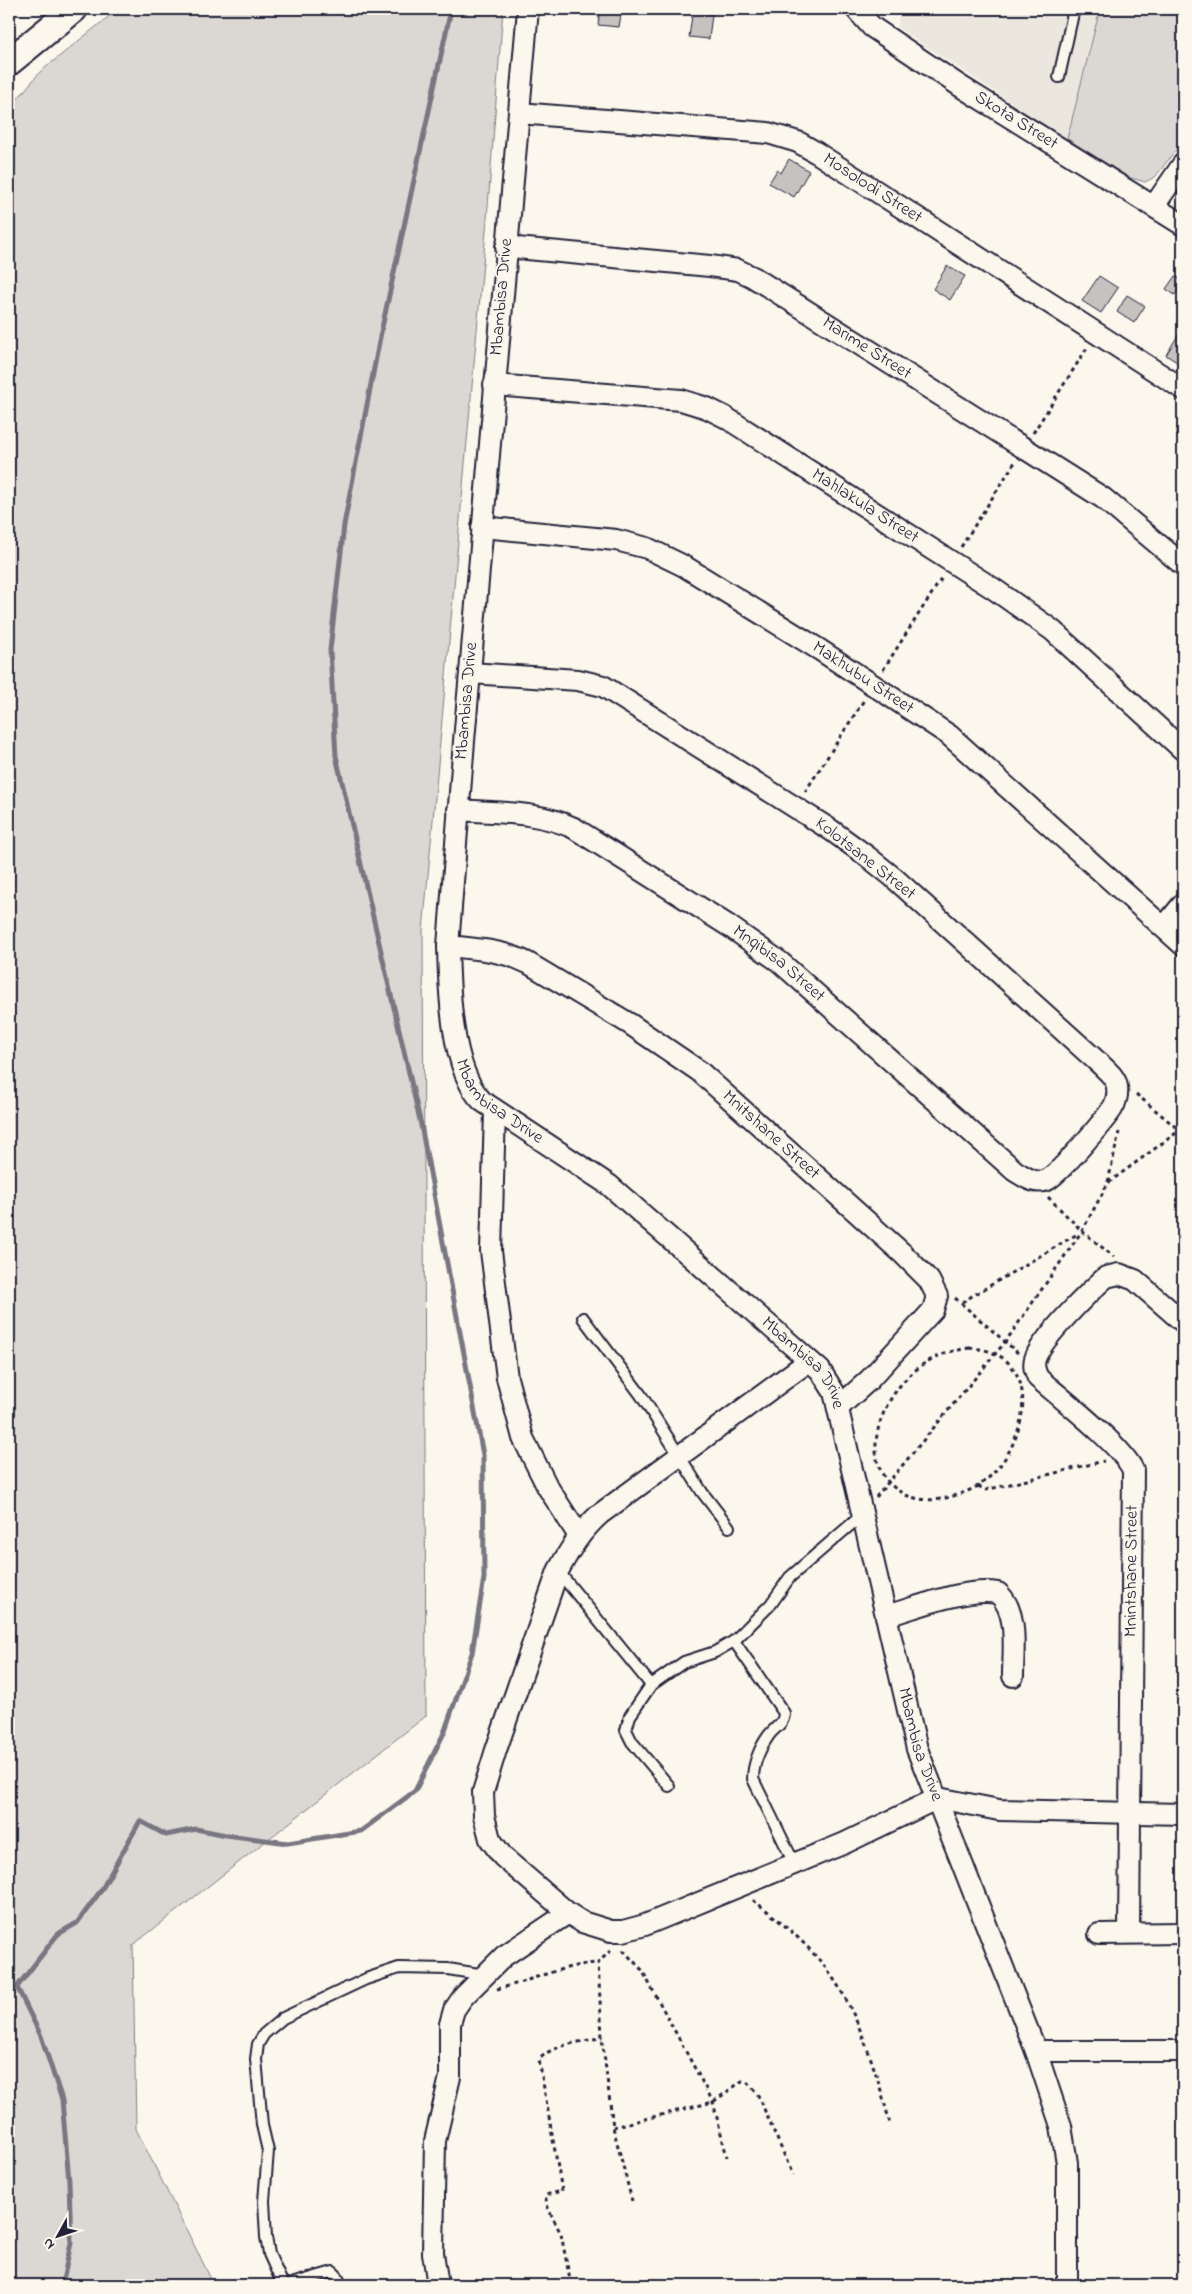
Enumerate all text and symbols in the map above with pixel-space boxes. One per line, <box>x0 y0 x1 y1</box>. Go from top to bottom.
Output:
street label: Skota Street <box>969 85 1063 157</box>
street label: Mosolodi Street <box>817 147 927 231</box>
street label: Mbambisa Drive <box>484 236 520 357</box>
street label: Marime Street <box>817 311 916 387</box>
street label: Mahlakula Street <box>806 462 924 551</box>
street label: Makhubu Street <box>807 635 919 721</box>
street label: Mbambisa Drive <box>449 640 485 761</box>
street label: Kolotsane Street <box>809 811 921 907</box>
street label: Mnqibisa Street <box>727 919 831 1009</box>
street label: Mbambisa Drive <box>448 1056 549 1151</box>
street label: Mnitshane Street <box>716 1084 825 1186</box>
street label: Mbambisa Drive <box>755 1311 851 1412</box>
street label: Mnintshane Street <box>1119 1505 1146 1637</box>
street label: Mbambisa Drive <box>890 1685 950 1806</box>
north arrow <box>32 2212 82 2262</box>
text: N <box>38 2233 60 2254</box>

